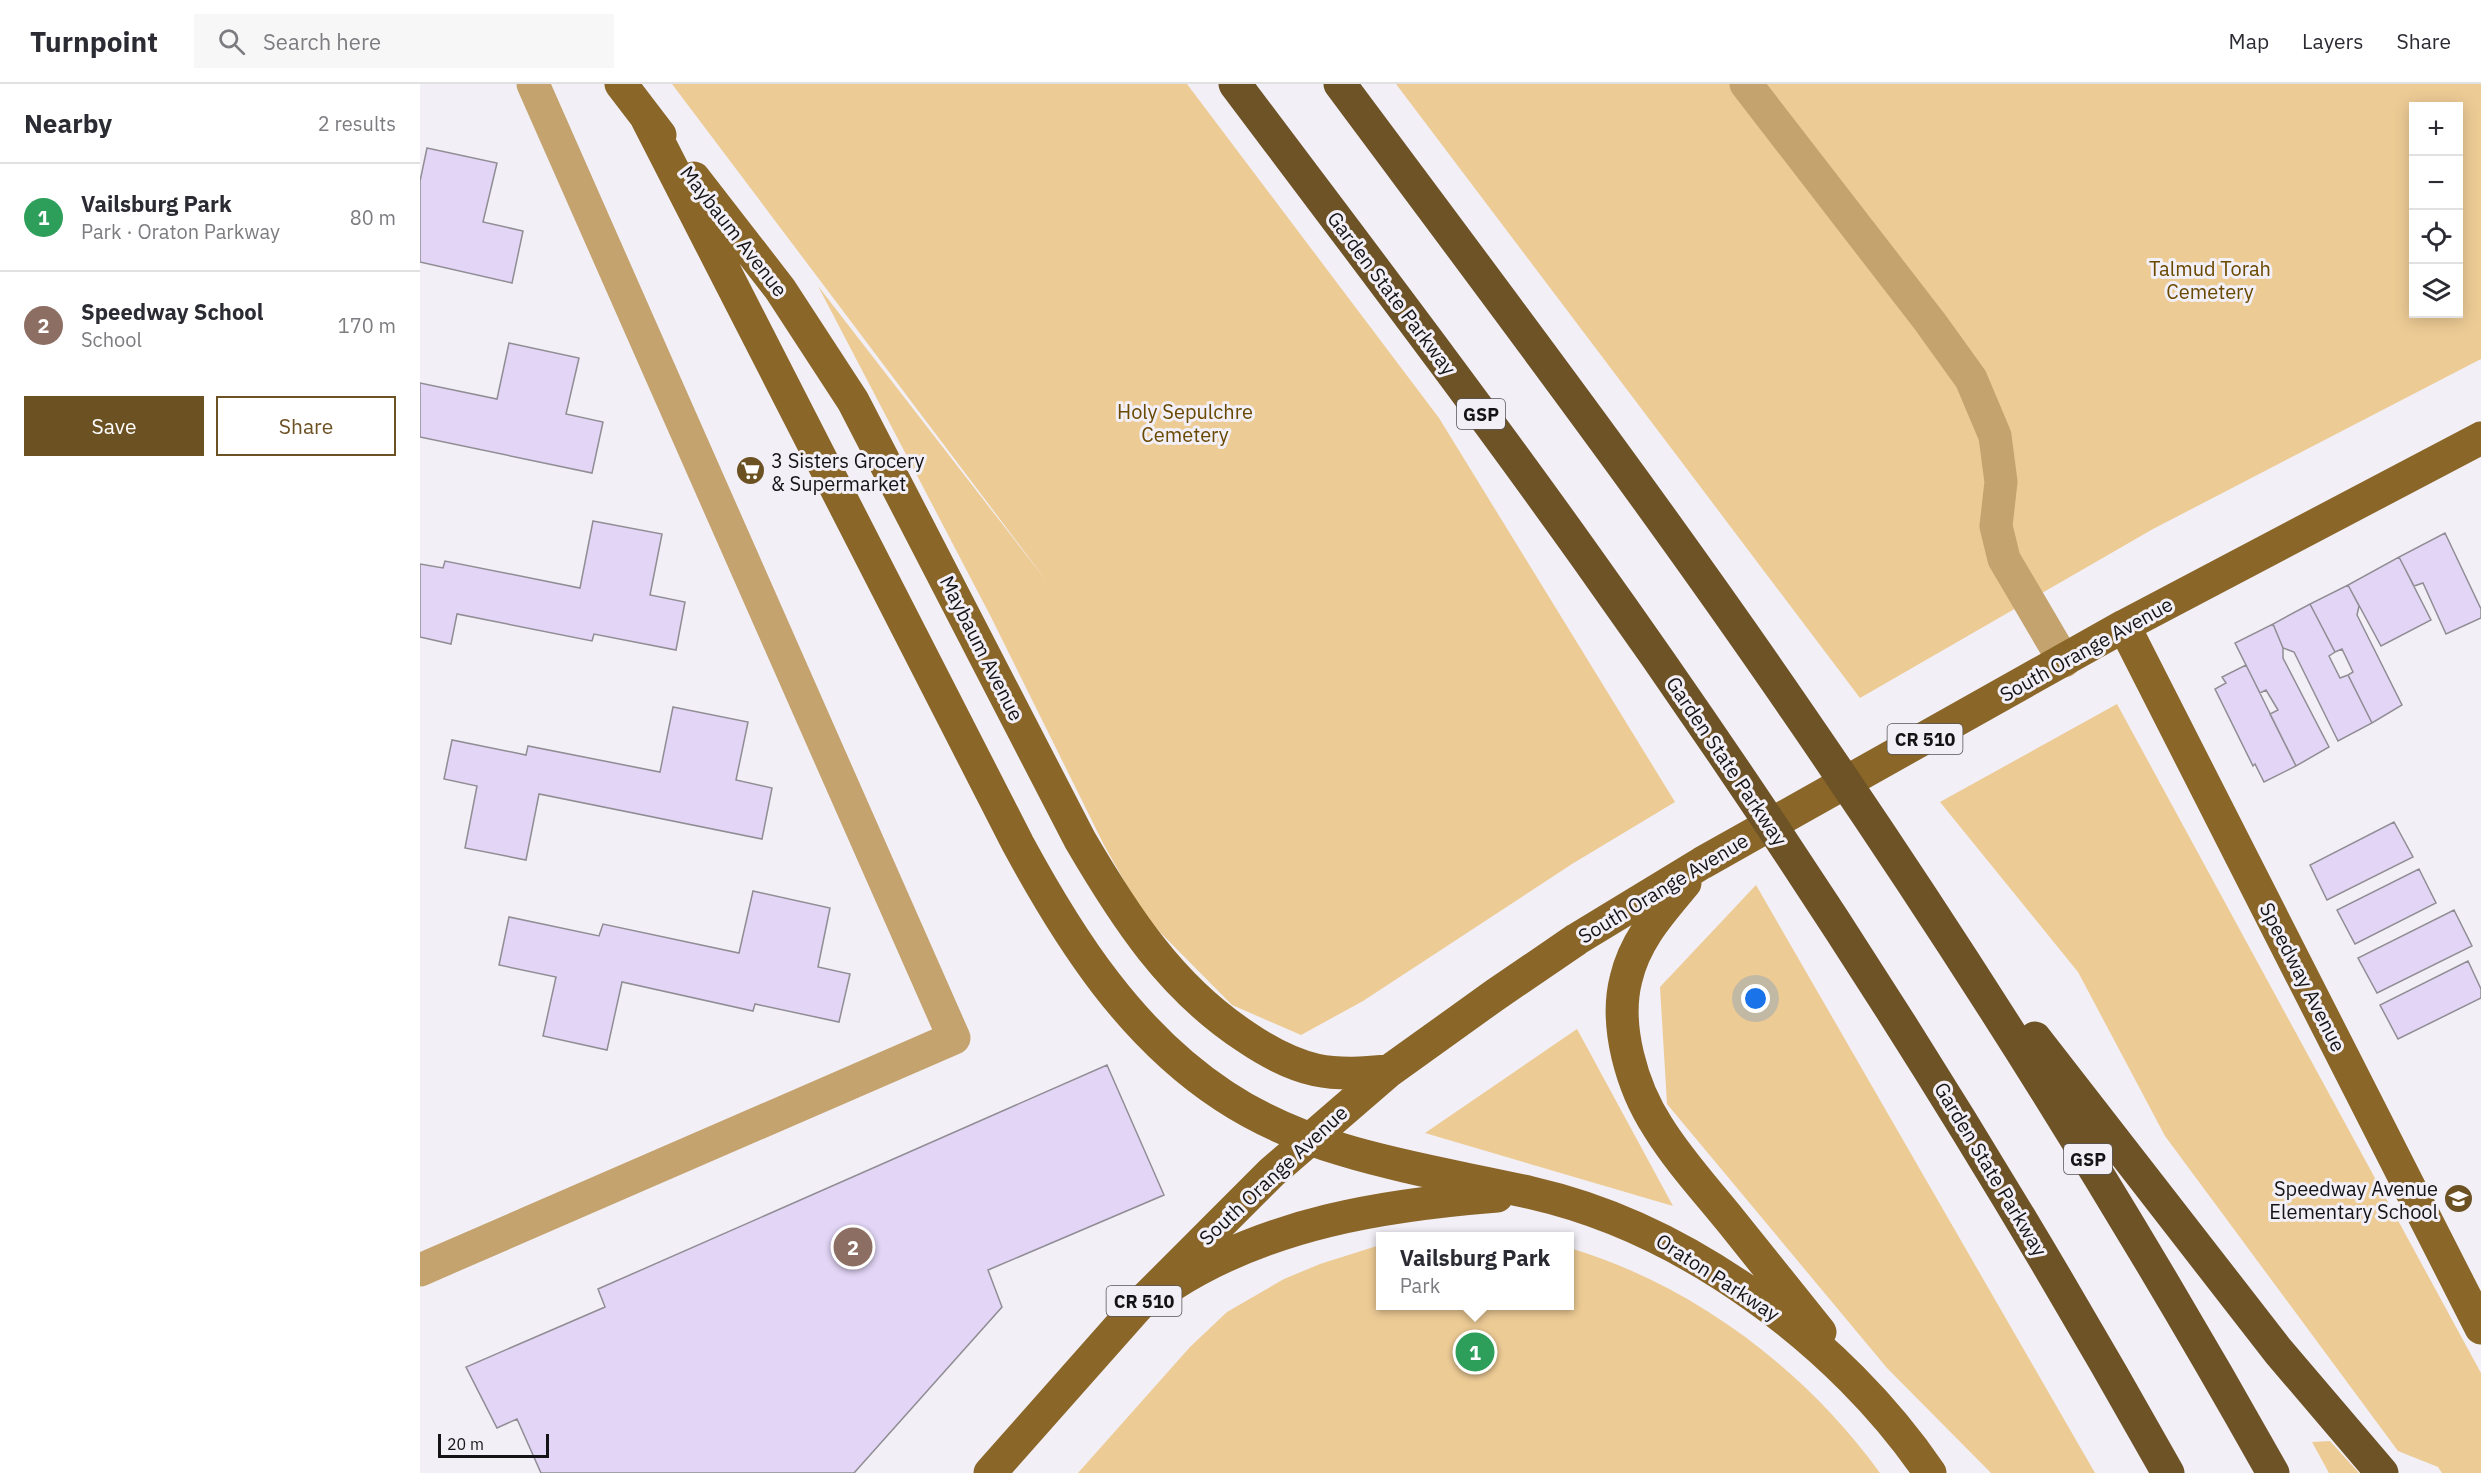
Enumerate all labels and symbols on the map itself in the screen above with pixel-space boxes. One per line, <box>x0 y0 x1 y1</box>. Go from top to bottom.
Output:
street label: Maybaum Avenue <box>674 160 794 302</box>
street label: Garden State Parkway <box>1321 206 1463 380</box>
park label: Talmud Torah Cemetery <box>2149 255 2271 305</box>
park label: Holy Sepulchre Cemetery <box>1117 398 1253 448</box>
road number: GSP <box>1457 399 1505 429</box>
place label: 3 Sisters Grocery & Supermarket <box>771 447 924 497</box>
supermarket icon: 3 Sisters Grocery & Supermarket <box>734 455 766 487</box>
street label: Maybaum Avenue <box>934 571 1030 725</box>
street label: South Orange Avenue <box>1995 590 2177 708</box>
street label: Garden State Parkway <box>1660 671 1794 851</box>
road number: CR 510 <box>1888 724 1963 754</box>
street label: South Orange Avenue <box>1573 827 1753 949</box>
street label: Speedway Avenue <box>2254 898 2352 1056</box>
your location <box>1741 984 1770 1013</box>
street label: Garden State Parkway <box>1928 1077 2054 1261</box>
street label: South Orange Avenue <box>1193 1099 1353 1251</box>
road number: GSP <box>2064 1144 2112 1174</box>
place label: Speedway Avenue Elementary School <box>2269 1175 2438 1225</box>
school or university icon: Speedway Avenue Elementary School <box>2443 1183 2475 1215</box>
pin: 2 <box>834 1224 872 1270</box>
street label: Oraton Parkway <box>1651 1227 1785 1327</box>
road number: CR 510 <box>1106 1286 1182 1316</box>
pin: 1 <box>1456 1330 1494 1374</box>
scale bar <box>438 1431 549 1458</box>

